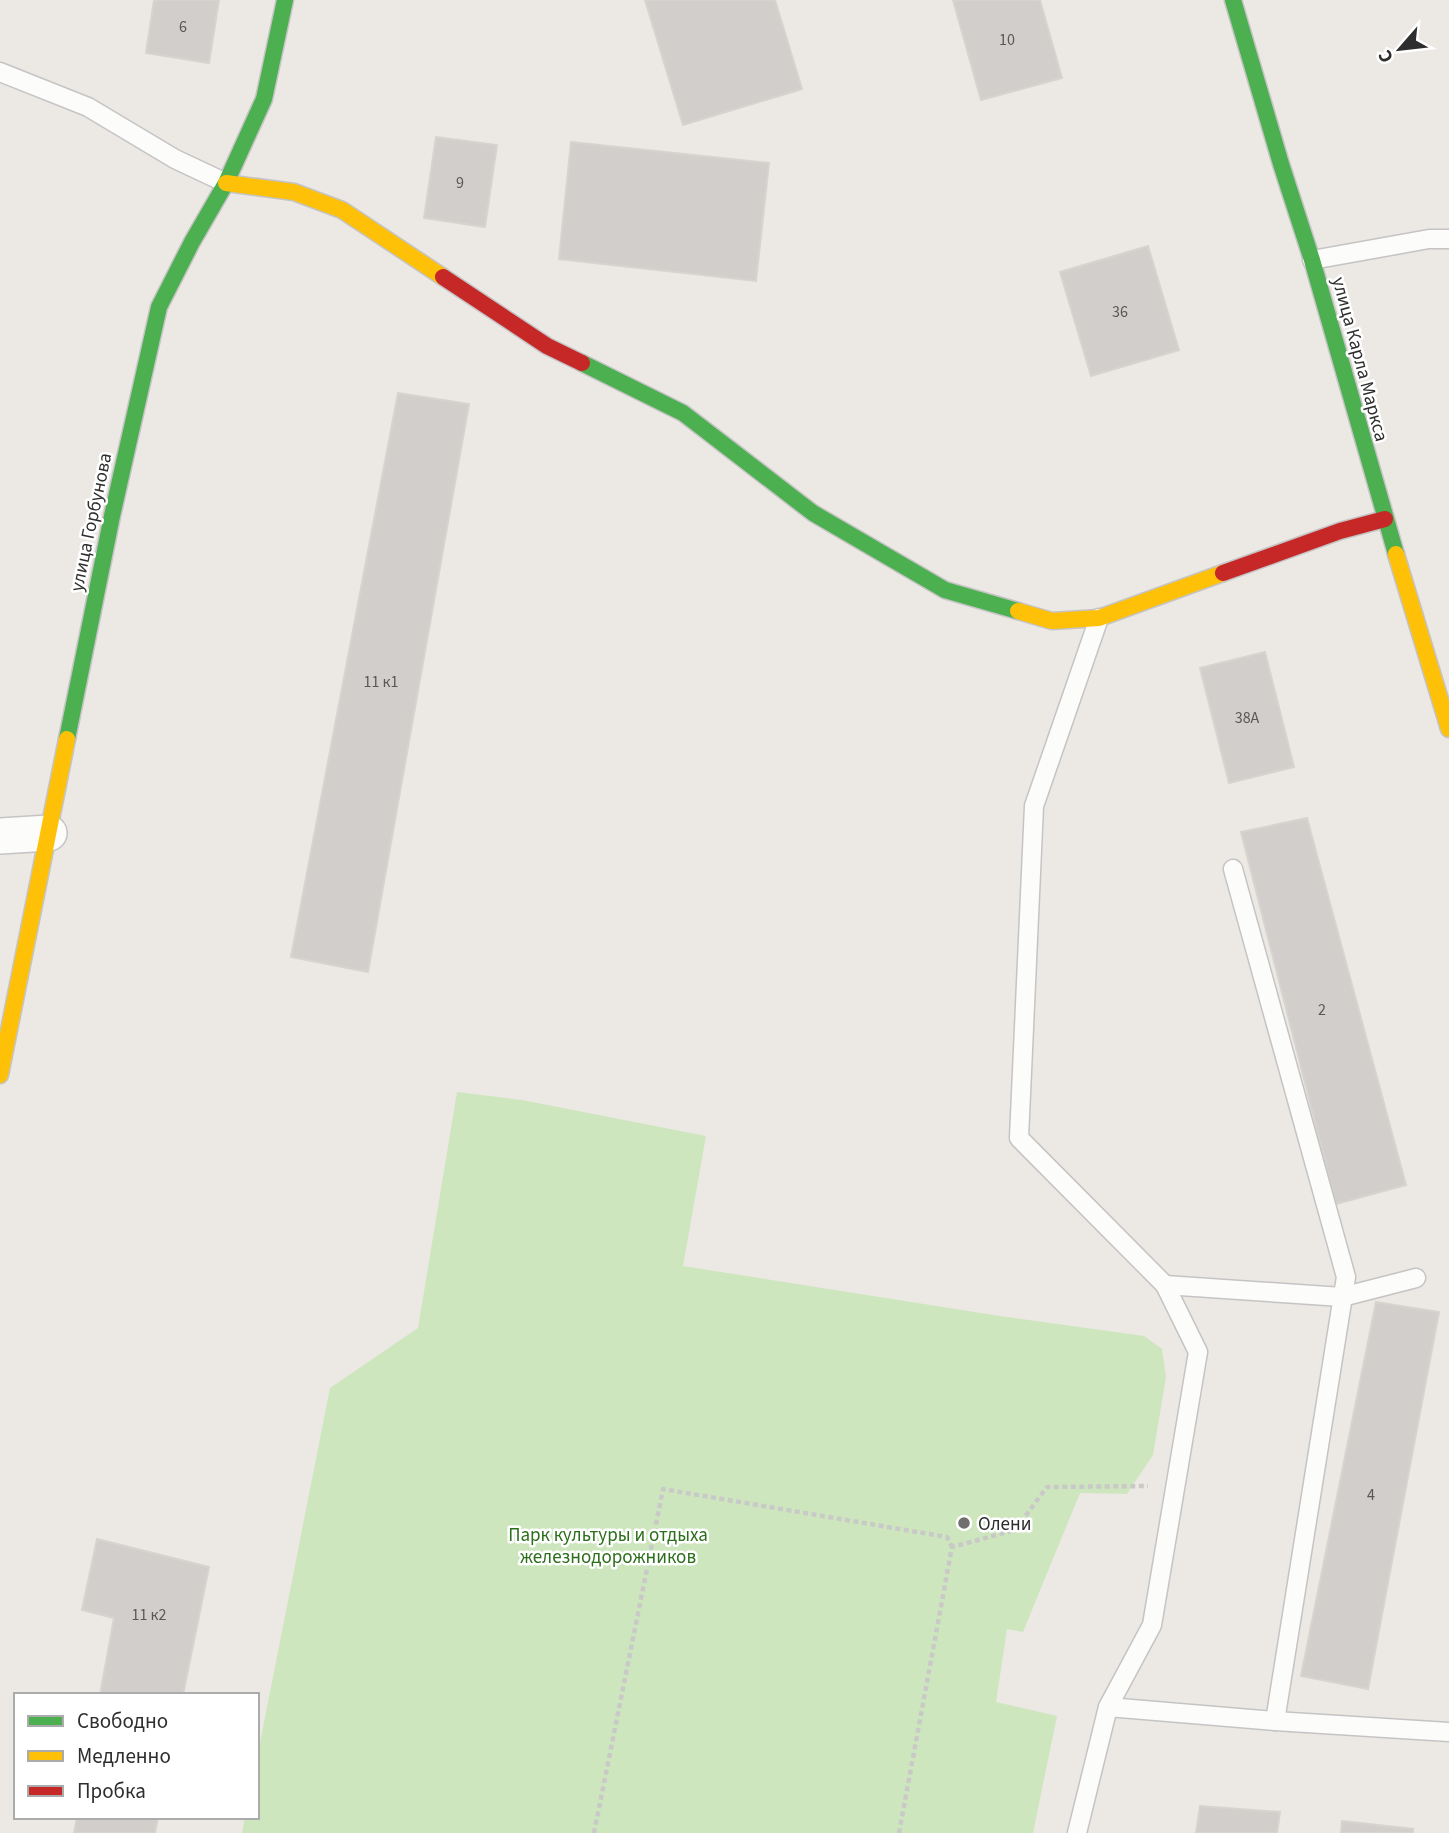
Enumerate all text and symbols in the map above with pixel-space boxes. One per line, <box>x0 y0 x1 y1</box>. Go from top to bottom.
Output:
north arrow <box>1365 14 1435 84</box>
house number: 6 <box>179 16 187 38</box>
house number: 10 <box>999 29 1015 51</box>
text: С <box>1372 45 1401 67</box>
house number: 9 <box>456 172 464 194</box>
street label: улица Карла Маркса <box>1325 274 1394 445</box>
house number: 36 <box>1112 301 1128 323</box>
street label: улица Горбунова <box>64 450 119 594</box>
house number: 11 к1 <box>364 671 399 693</box>
house number: 38А <box>1235 707 1260 729</box>
house number: 2 <box>1318 999 1326 1021</box>
house number: 4 <box>1367 1484 1375 1506</box>
place label: Олени <box>978 1511 1031 1538</box>
marker: Олени <box>956 1515 972 1531</box>
park label: Парк культуры и отдыха железнодорожников <box>508 1522 708 1571</box>
house number: 11 к2 <box>132 1604 167 1626</box>
legend <box>14 1693 259 1819</box>
text: Свободно <box>77 1706 168 1736</box>
text: Медленно <box>77 1741 171 1771</box>
text: Пробка <box>77 1776 146 1806</box>

